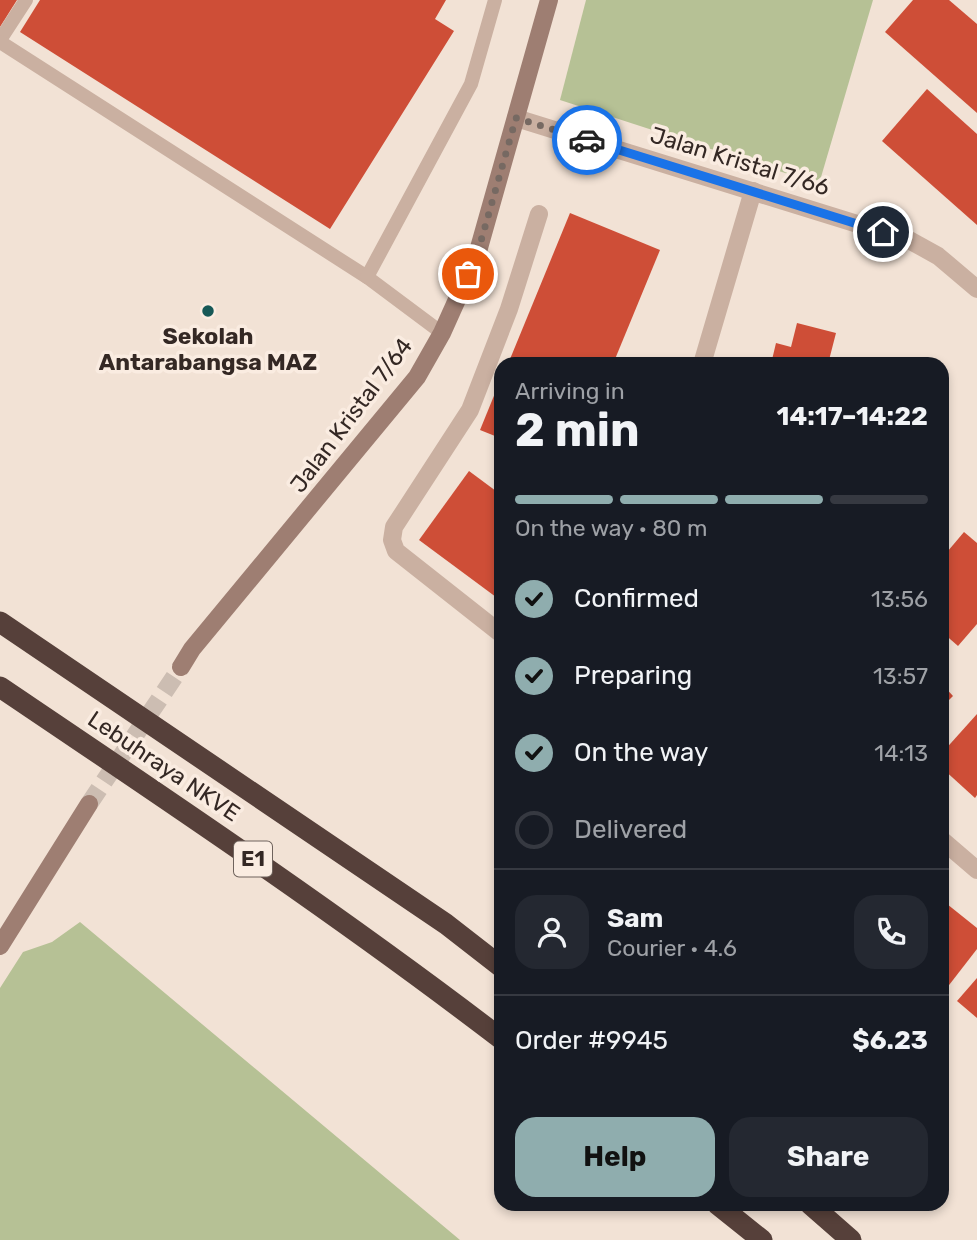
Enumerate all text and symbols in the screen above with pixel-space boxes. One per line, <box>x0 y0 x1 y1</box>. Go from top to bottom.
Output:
courier <box>552 105 622 175</box>
street label: Jalan Kristal 7/66 <box>647 120 833 202</box>
icon: car <box>568 121 606 159</box>
pin <box>853 202 913 262</box>
icon: home <box>864 213 902 251</box>
pin <box>438 244 498 304</box>
icon: bag <box>449 255 487 293</box>
marker: Sekolah Antarabangsa MAZ <box>200 303 216 319</box>
place label: Sekolah Antarabangsa MAZ <box>99 322 317 376</box>
street label: Jalan Kristal 7/64 <box>284 332 418 498</box>
text: Arriving in <box>515 377 625 405</box>
text: 14:17–14:22 <box>776 401 928 432</box>
text: 2 min <box>515 403 640 458</box>
text: On the way · 80 m <box>515 514 707 542</box>
icon: check <box>515 580 553 618</box>
text: Confirmed <box>574 583 699 614</box>
text: 13:56 <box>871 585 928 613</box>
icon: check <box>515 657 553 695</box>
text: Preparing <box>574 660 692 691</box>
text: 13:57 <box>873 662 928 690</box>
street label: Lebuhraya NKVE <box>83 705 245 827</box>
icon: check <box>515 734 553 772</box>
text: On the way <box>574 737 708 768</box>
text: 14:13 <box>874 739 928 767</box>
text: Delivered <box>574 814 687 845</box>
road number: E1 <box>234 842 272 876</box>
button: person <box>515 895 589 969</box>
button: phone <box>854 895 928 969</box>
text: Sam <box>607 903 663 934</box>
text: Courier · 4.6 <box>607 934 737 962</box>
text: Order #9945 <box>515 1025 668 1056</box>
text: $6.23 <box>852 1025 928 1056</box>
button: Help <box>515 1117 715 1197</box>
button: Share <box>729 1117 928 1197</box>

